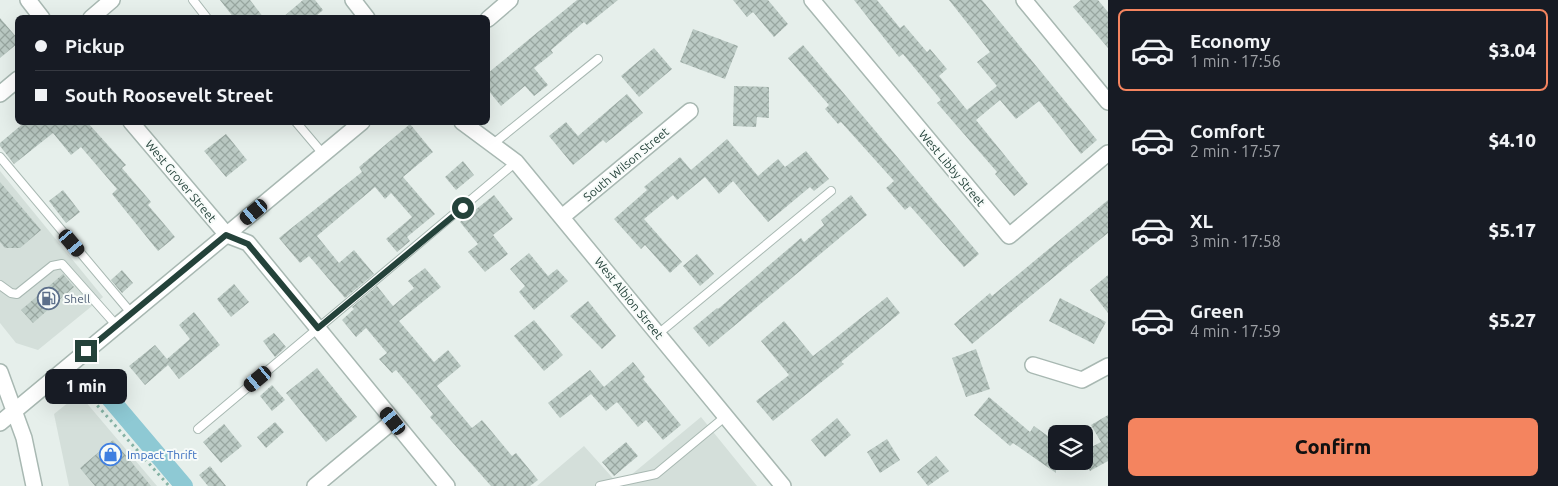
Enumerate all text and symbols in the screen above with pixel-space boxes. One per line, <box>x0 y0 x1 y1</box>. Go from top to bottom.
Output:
icon: car <box>1130 28 1175 73</box>
text: Economy <box>1190 30 1271 52</box>
text: Pickup <box>65 35 125 57</box>
text: $3.04 <box>1488 39 1536 61</box>
text: 1 min · 17:56 <box>1190 52 1281 70</box>
text: South Roosevelt Street <box>65 84 273 106</box>
icon: car <box>1130 118 1175 163</box>
text: Comfort <box>1190 120 1265 142</box>
street label: South Wilson Street <box>581 124 671 203</box>
street label: West Libby Street <box>916 127 988 209</box>
text: $4.10 <box>1488 129 1536 151</box>
street label: West Grover Street <box>143 137 219 225</box>
text: 2 min · 17:57 <box>1190 142 1281 160</box>
car <box>237 197 270 227</box>
route start <box>452 197 474 219</box>
icon: car <box>1130 208 1175 253</box>
text: XL <box>1190 210 1213 232</box>
text: $5.17 <box>1488 219 1536 241</box>
car <box>56 227 87 259</box>
text: 3 min · 17:58 <box>1190 232 1281 250</box>
street label: West Albion Street <box>592 255 666 342</box>
fuel station icon: Shell <box>36 286 60 310</box>
place label: Shell <box>64 292 90 305</box>
icon: car <box>1130 298 1175 343</box>
text: Green <box>1190 300 1244 322</box>
text: $5.27 <box>1488 309 1536 331</box>
text: 4 min · 17:59 <box>1190 322 1281 340</box>
route end <box>75 340 97 362</box>
car <box>241 364 274 394</box>
callout: 1 min <box>45 368 127 404</box>
text: 1 min <box>66 377 106 395</box>
car <box>377 405 408 437</box>
button: Confirm <box>1128 418 1538 476</box>
map controls <box>1048 425 1093 470</box>
button: layers <box>1048 425 1093 470</box>
shop icon: Impact Thrift <box>99 442 123 466</box>
place label: Impact Thrift <box>127 448 197 461</box>

